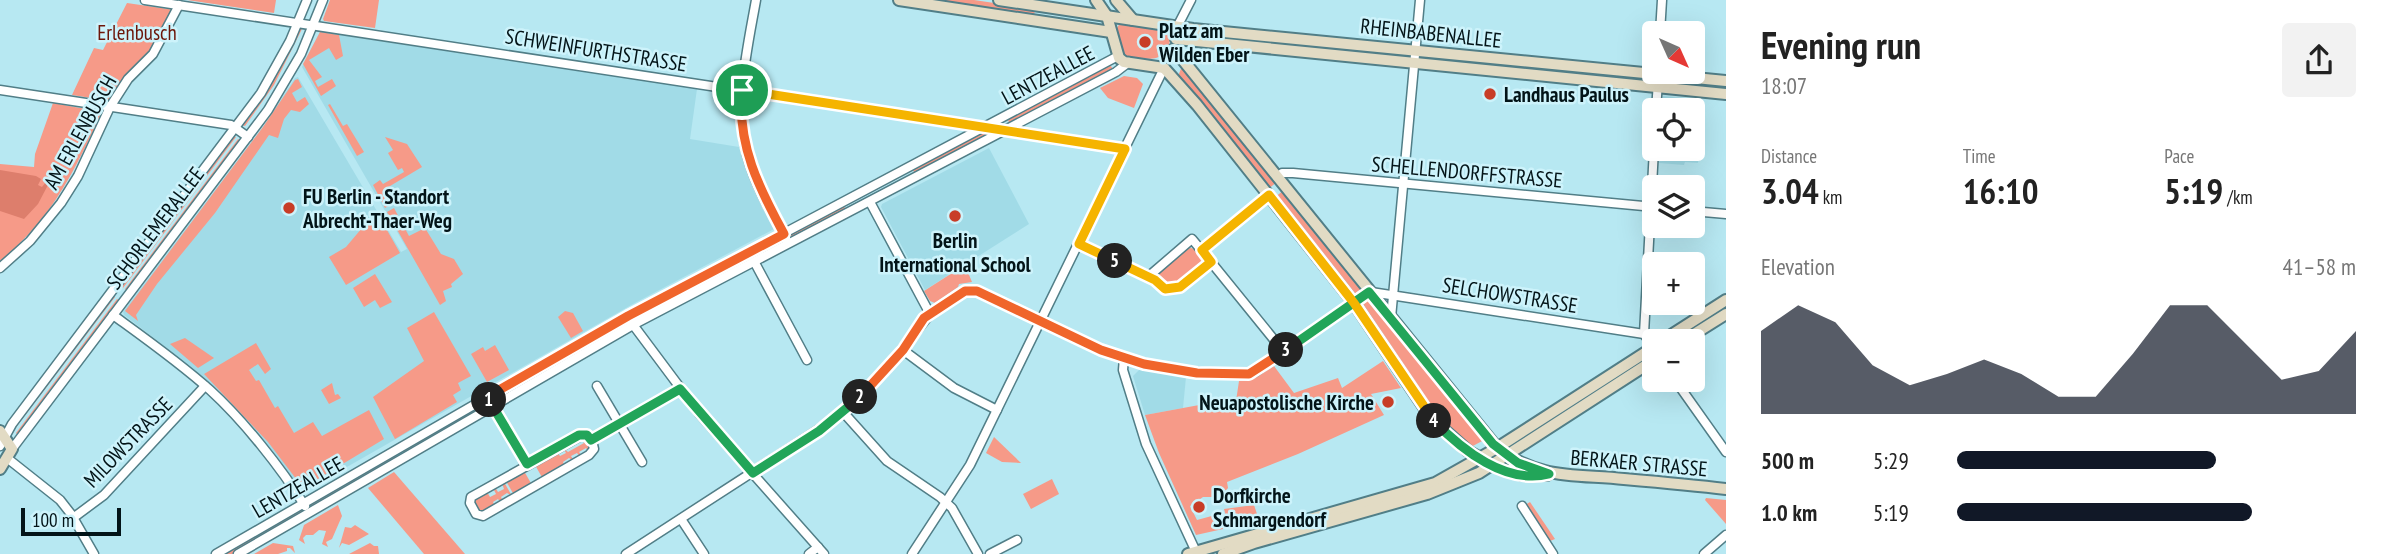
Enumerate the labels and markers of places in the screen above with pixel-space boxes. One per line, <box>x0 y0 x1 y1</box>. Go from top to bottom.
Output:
place label: Platz am Wilden Eber <box>1158 17 1250 68</box>
marker: Platz am Wilden Eber <box>1137 34 1153 50</box>
pin <box>712 60 772 120</box>
place label: Landhaus Paulus <box>1504 81 1629 108</box>
marker: Landhaus Paulus <box>1482 86 1498 102</box>
place label: FU Berlin - Standort Albrecht-Thaer-Weg <box>302 183 452 234</box>
marker: FU Berlin - Standort Albrecht-Thaer-Weg <box>281 200 297 216</box>
marker: Berlin International School <box>947 208 963 224</box>
place label: Berlin International School <box>879 227 1032 278</box>
pin: 5 <box>1098 244 1132 278</box>
pin: 3 <box>1268 332 1304 368</box>
pin: 2 <box>842 380 878 414</box>
pin: 1 <box>472 382 506 418</box>
place label: Neuapostolische Kirche <box>1199 389 1374 416</box>
marker: Neuapostolische Kirche <box>1380 394 1396 410</box>
pin: 4 <box>1416 404 1452 438</box>
place label: Dorfkirche Schmargendorf <box>1213 482 1327 533</box>
marker: Dorfkirche Schmargendorf <box>1191 499 1207 515</box>

